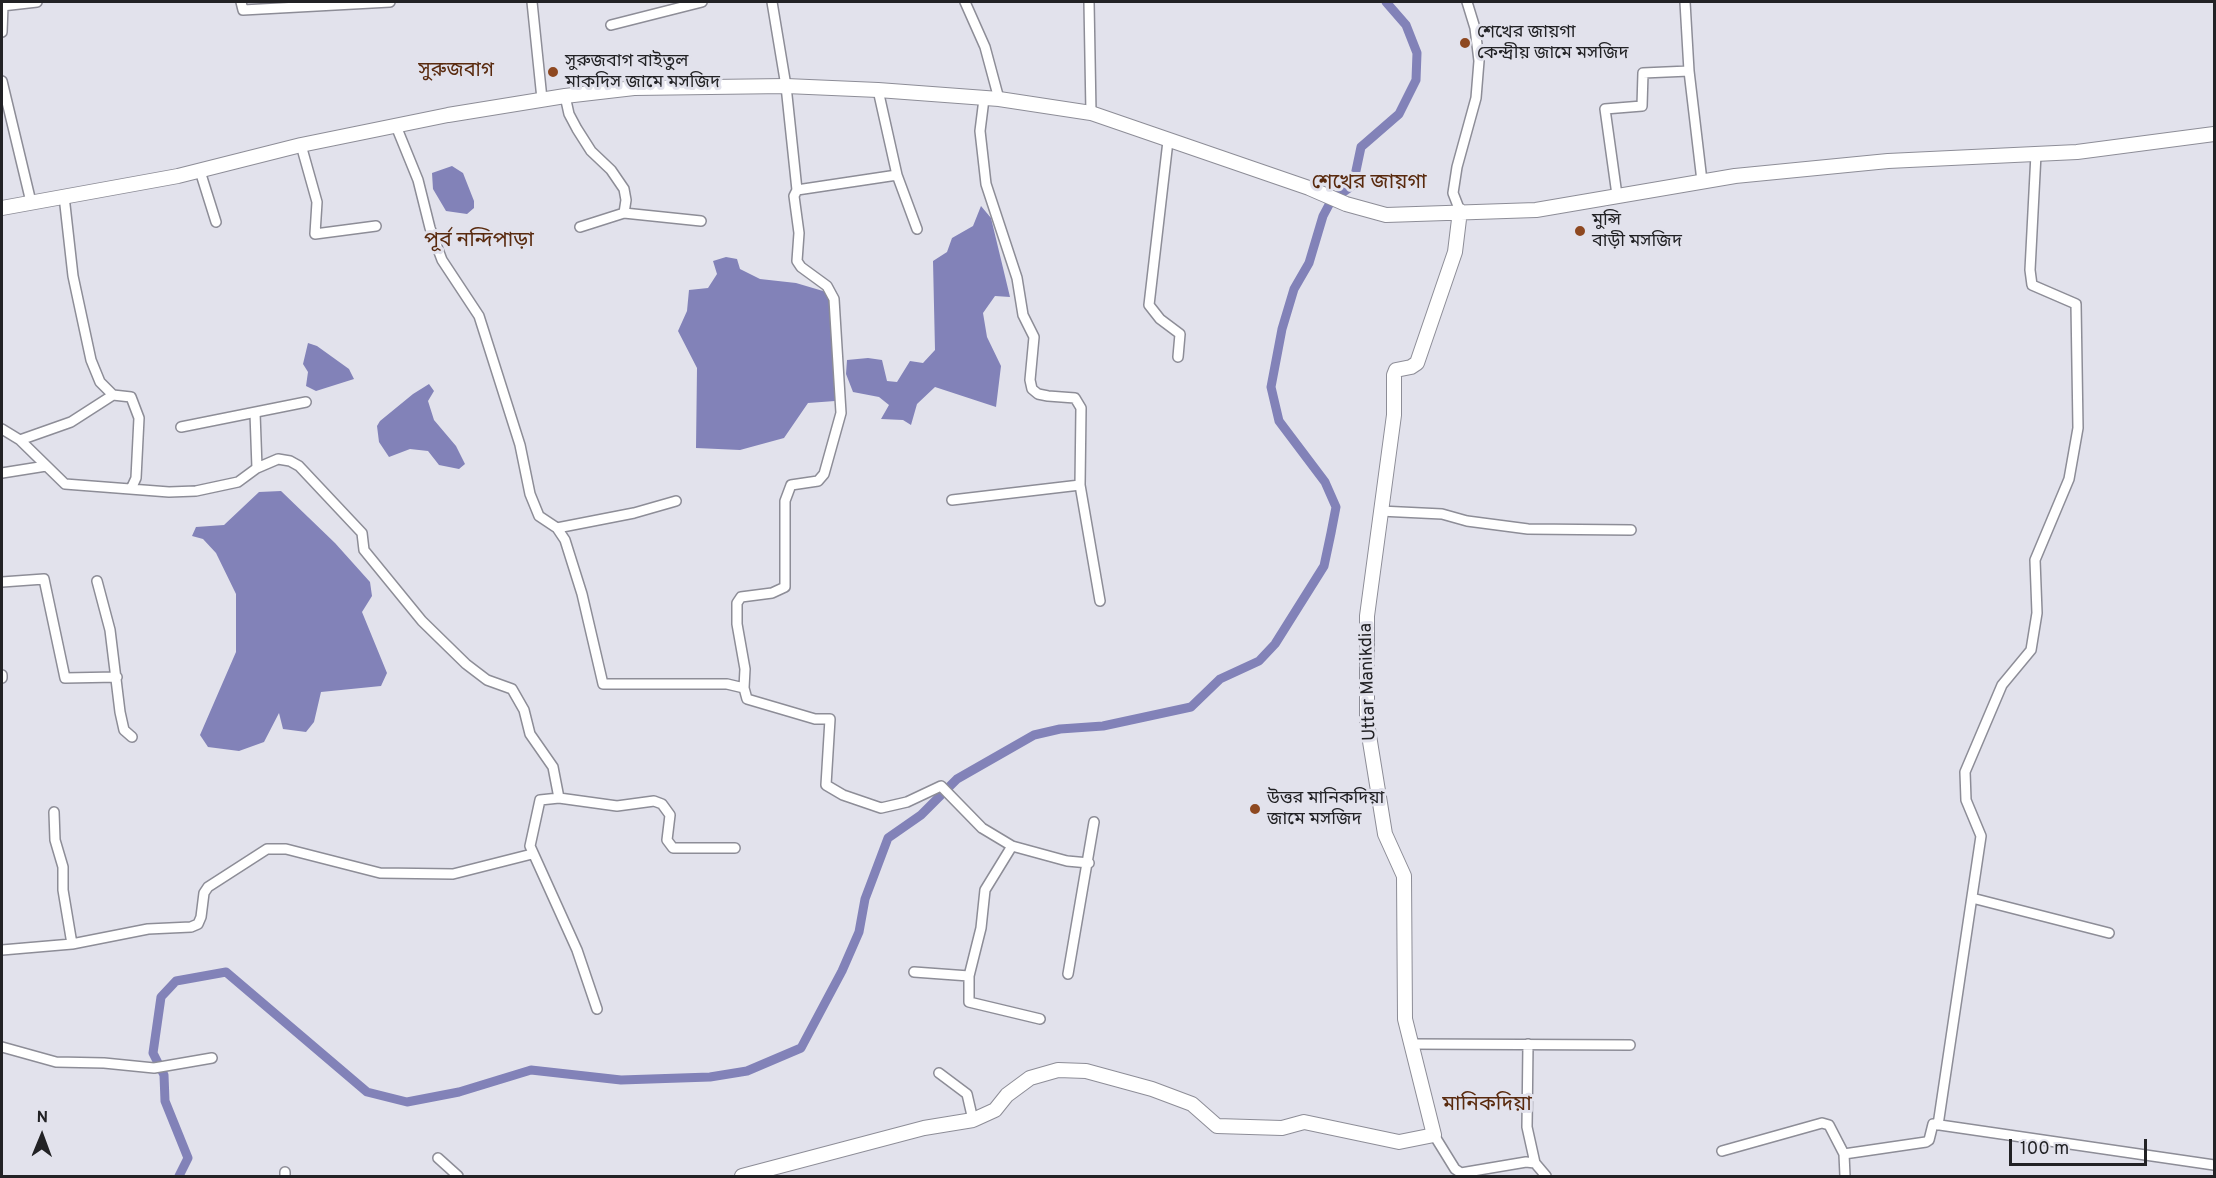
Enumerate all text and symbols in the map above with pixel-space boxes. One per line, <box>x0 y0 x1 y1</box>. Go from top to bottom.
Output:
place label: শেখের জায়গা কেন্দ্রীয় জামে মসজিদ <box>1477 22 1628 64</box>
marker: শেখের জায়গা কেন্দ্রীয় জামে মসজিদ <box>1458 36 1472 50</box>
place label: সুরুজবাগ বাইতুল মাকদিস জামে মসজিদ <box>565 51 720 94</box>
district label: সুরুজবাগ <box>418 60 494 84</box>
marker: সুরুজবাগ বাইতুল মাকদিস জামে মসজিদ <box>546 65 560 79</box>
district label: শেখের জায়গা <box>1311 171 1427 197</box>
place label: মুন্সি বাড়ী মসজিদ <box>1592 210 1682 252</box>
marker: মুন্সি বাড়ী মসজিদ <box>1573 224 1587 238</box>
district label: পূর্ব নন্দিপাড়া <box>424 229 534 255</box>
street label: Uttar Manikdia <box>1356 623 1382 741</box>
place label: উত্তর মানিকদিয়া জামে মসজিদ <box>1267 788 1384 830</box>
marker: উত্তর মানিকদিয়া জামে মসজিদ <box>1248 802 1262 816</box>
district label: মানিকদিয়া <box>1442 1093 1532 1119</box>
north arrow <box>12 1106 72 1166</box>
text: N <box>36 1108 48 1128</box>
scale bar <box>2012 1127 2150 1165</box>
text: 100 m <box>2020 1138 2069 1161</box>

